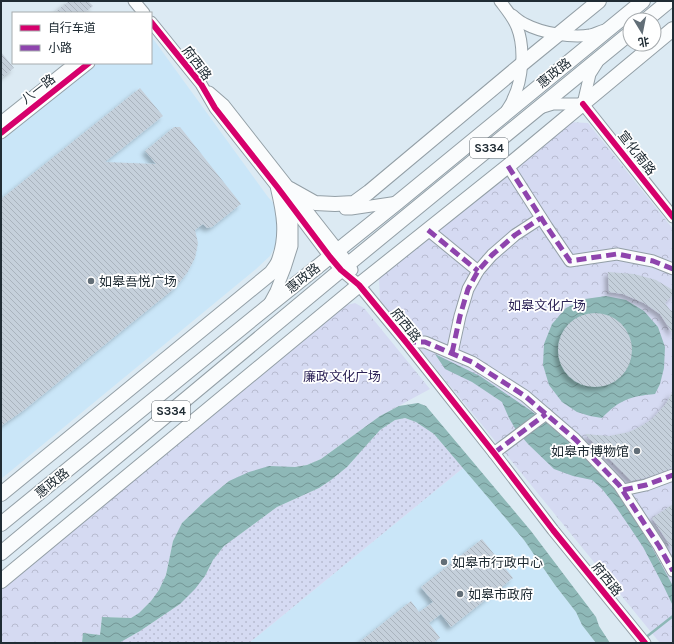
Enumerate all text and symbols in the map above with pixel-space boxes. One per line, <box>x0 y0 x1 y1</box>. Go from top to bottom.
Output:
legend <box>12 12 152 64</box>
north arrow <box>622 12 662 52</box>
text: 自行车道 <box>48 21 96 35</box>
text: 北 <box>637 34 650 49</box>
text: 小路 <box>48 41 72 55</box>
street label: 府西路 <box>179 43 215 83</box>
street label: 惠政路 <box>534 55 574 91</box>
street label: 八一路 <box>18 71 58 107</box>
street label: 宣化南路 <box>615 128 659 178</box>
road number: S334 <box>470 138 508 158</box>
street label: 惠政路 <box>283 260 323 296</box>
place label: 如皋吾悦广场 <box>99 274 177 289</box>
marker: 如皋吾悦广场 <box>86 276 96 286</box>
park label: 如皋文化广场 <box>508 298 586 313</box>
street label: 府西路 <box>388 305 424 345</box>
park label: 廉政文化广场 <box>303 369 381 384</box>
road number: S334 <box>152 401 190 421</box>
place label: 如皋市博物馆 <box>551 444 629 459</box>
marker: 如皋市博物馆 <box>632 446 642 456</box>
street label: 惠政路 <box>32 465 72 501</box>
place label: 如皋市行政中心 <box>452 555 543 570</box>
marker: 如皋市行政中心 <box>439 557 449 567</box>
street label: 府西路 <box>589 559 625 599</box>
place label: 如皋市政府 <box>468 587 533 602</box>
marker: 如皋市政府 <box>455 589 465 599</box>

